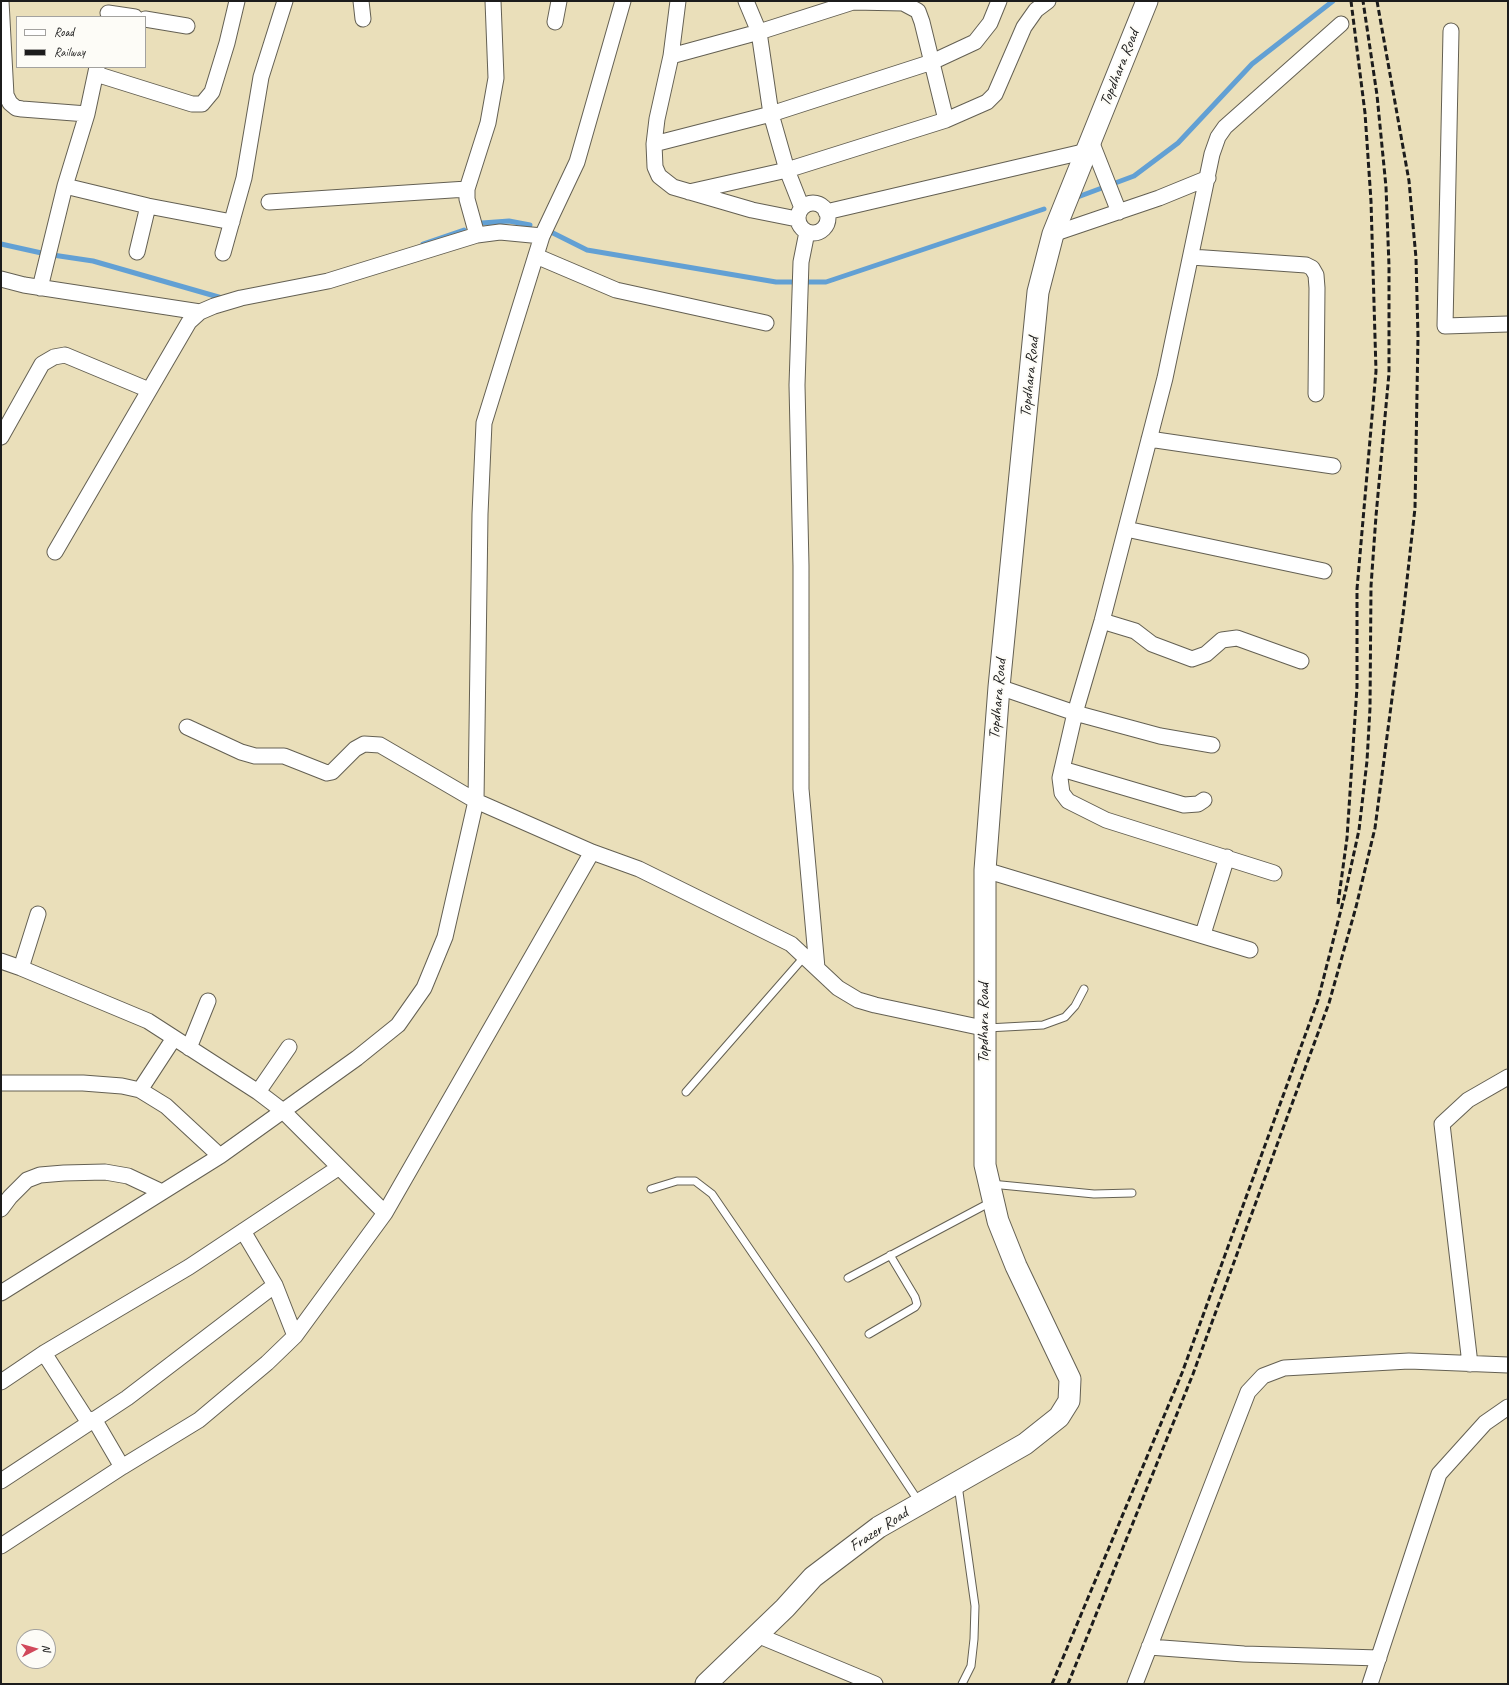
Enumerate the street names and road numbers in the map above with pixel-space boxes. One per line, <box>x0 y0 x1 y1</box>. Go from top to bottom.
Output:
street label: Topdhara Road <box>1096 27 1144 109</box>
street label: Topdhara Road <box>1016 336 1044 418</box>
street label: Topdhara Road <box>985 658 1011 740</box>
street label: Topdhara Road <box>974 983 994 1063</box>
street label: Frazer Road <box>846 1504 912 1556</box>

